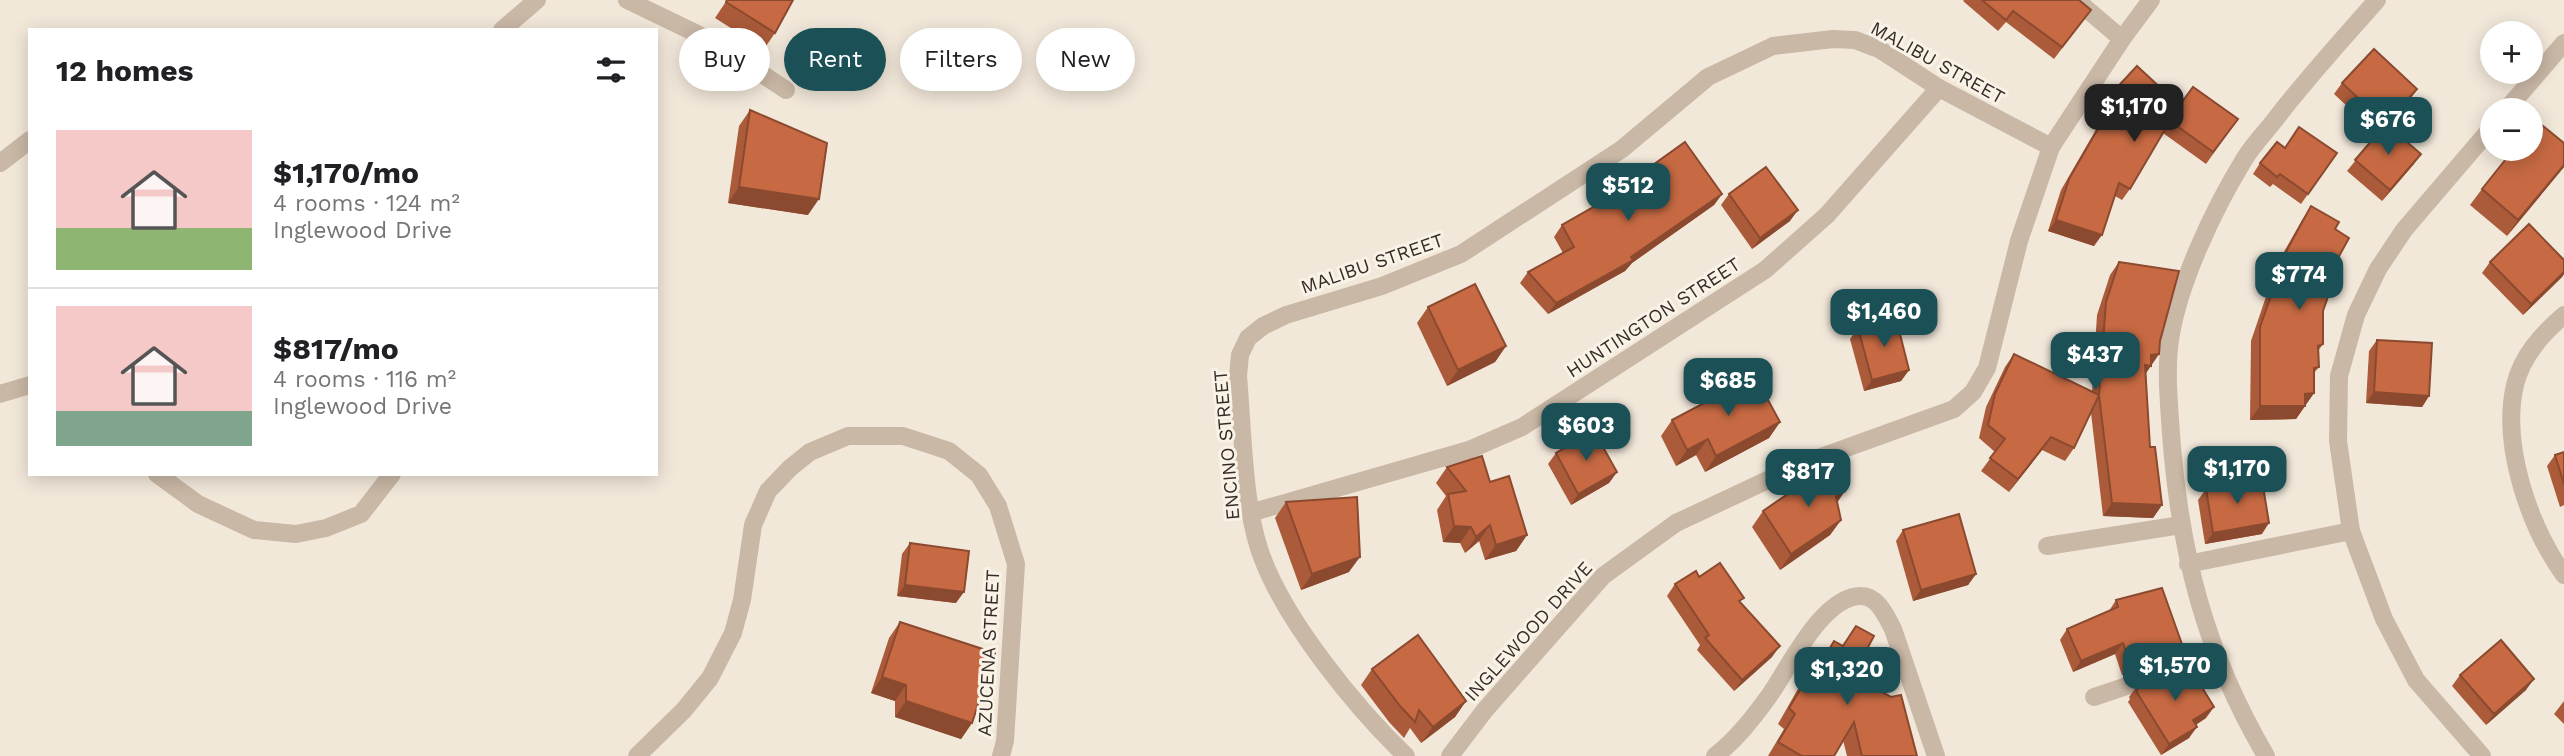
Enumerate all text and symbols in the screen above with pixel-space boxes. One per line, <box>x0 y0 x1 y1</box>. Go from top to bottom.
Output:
street label: MALIBU STREET <box>1867 16 2009 109</box>
map controls <box>2480 21 2543 161</box>
button: + <box>2480 21 2543 84</box>
chip: Buy <box>679 28 770 91</box>
chip: Rent <box>784 28 886 91</box>
chip: Filters <box>900 28 1022 91</box>
chip: New <box>1036 28 1135 91</box>
icon: filters <box>592 51 630 89</box>
text: 12 homes <box>56 53 194 88</box>
pin: $1,170 <box>2077 85 2191 144</box>
text: $1,170 <box>2100 93 2168 120</box>
pin: $676 <box>2347 97 2429 157</box>
button: − <box>2480 98 2543 161</box>
text: $676 <box>2360 106 2416 133</box>
text: $1,170/mo <box>273 155 419 190</box>
icon: home <box>112 158 196 242</box>
pin: $512 <box>1587 164 1669 223</box>
text: $512 <box>1602 172 1654 199</box>
text: 4 rooms · 124 m² <box>273 190 460 217</box>
text: Inglewood Drive <box>273 217 452 244</box>
street label: MALIBU STREET <box>1298 228 1447 299</box>
street label: HUNTINGTON STREET <box>1562 252 1745 382</box>
pin: $774 <box>2258 252 2340 312</box>
text: $774 <box>2271 261 2327 288</box>
pin: $1,460 <box>1827 290 1941 349</box>
text: $1,460 <box>1846 298 1922 325</box>
text: $817/mo <box>273 331 399 366</box>
pin: $437 <box>2054 332 2136 392</box>
icon: home <box>112 334 196 418</box>
text: $437 <box>2067 341 2123 368</box>
pin: $685 <box>1687 358 1769 418</box>
text: 4 rooms · 116 m² <box>273 366 456 393</box>
text: $685 <box>1700 367 1756 394</box>
street label: ENCINO STREET <box>1208 369 1245 521</box>
text: Inglewood Drive <box>273 393 452 420</box>
pin: $603 <box>1545 404 1627 463</box>
text: $603 <box>1557 412 1615 439</box>
pin: $1,170 <box>2180 447 2294 506</box>
pin: $817 <box>1767 449 1849 509</box>
text: $1,170 <box>2203 455 2271 482</box>
text: $817 <box>1781 458 1835 485</box>
street label: INGLEWOOD DRIVE <box>1460 557 1597 706</box>
street label: AZUCENA STREET <box>973 569 1004 737</box>
pin: $1,570 <box>2118 644 2232 703</box>
pin: $1,320 <box>1790 648 1904 707</box>
text: $1,570 <box>2139 652 2211 679</box>
text: $1,320 <box>1810 656 1884 683</box>

